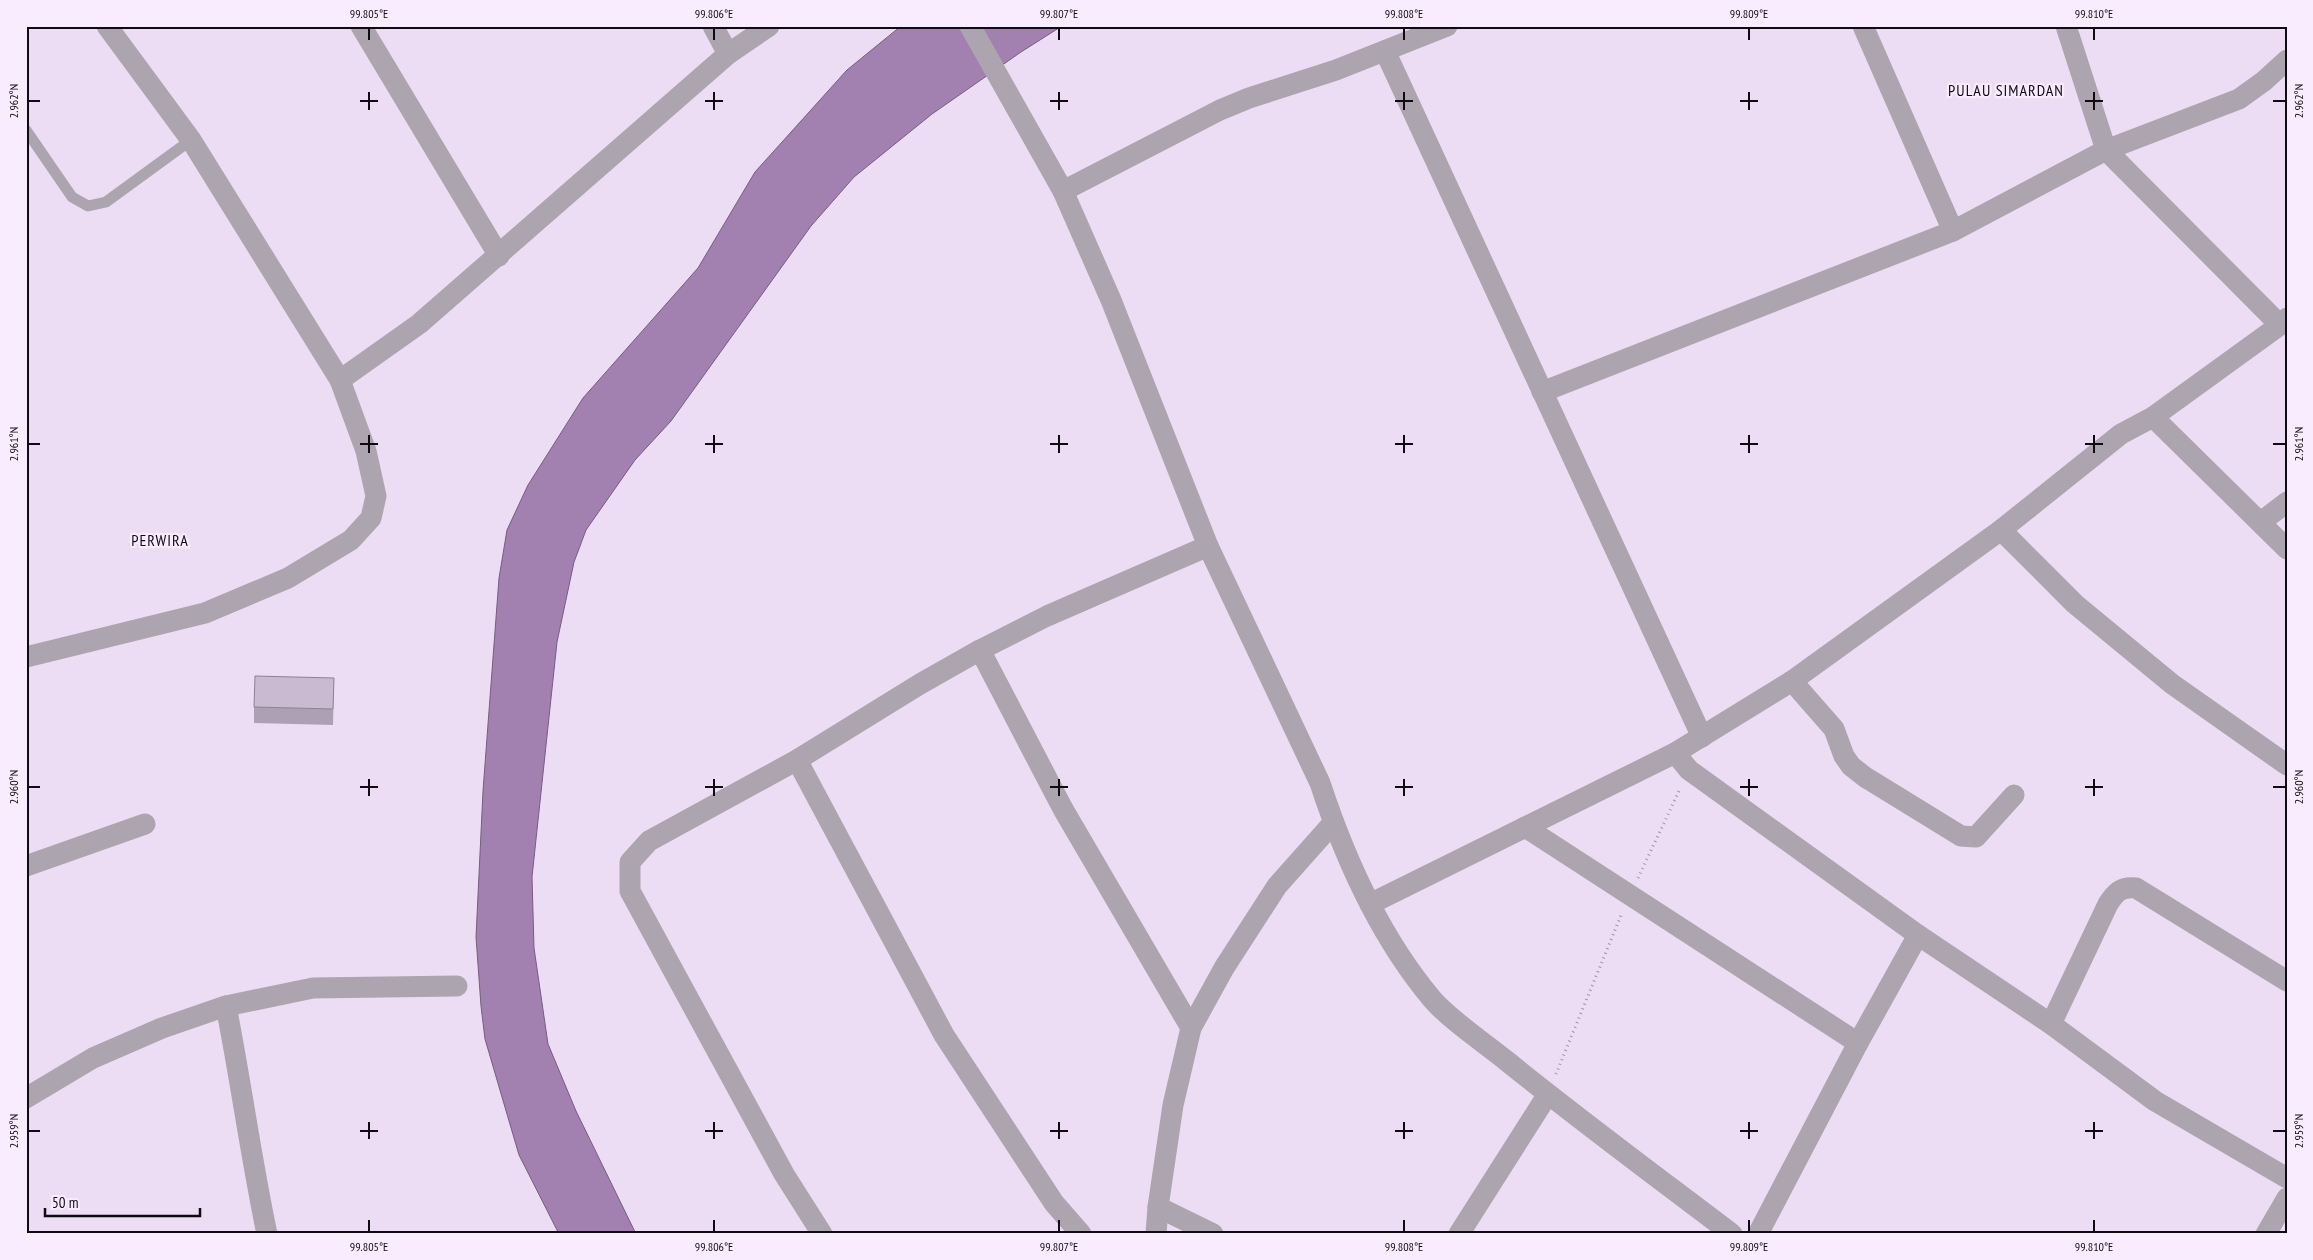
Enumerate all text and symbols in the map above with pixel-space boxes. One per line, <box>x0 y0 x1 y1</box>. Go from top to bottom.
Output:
text: 99.805°E <box>350 6 388 21</box>
text: 99.806°E <box>695 6 733 21</box>
text: 99.807°E <box>1040 6 1078 21</box>
text: 99.808°E <box>1385 6 1423 21</box>
text: 99.809°E <box>1730 6 1768 21</box>
text: 99.810°E <box>2075 6 2113 21</box>
district label: PULAU SIMARDAN <box>1948 80 2064 100</box>
text: 2.962°N <box>6 84 21 118</box>
text: 2.962°N <box>2291 84 2306 118</box>
text: 2.961°N <box>6 427 21 461</box>
text: 2.961°N <box>2291 427 2306 461</box>
district label: PERWIRA <box>131 530 189 550</box>
text: 2.960°N <box>6 770 21 804</box>
text: 2.960°N <box>2291 770 2306 804</box>
text: 2.959°N <box>6 1114 21 1148</box>
text: 2.959°N <box>2291 1114 2306 1148</box>
scale bar <box>45 1185 200 1217</box>
text: 50 m <box>52 1193 78 1212</box>
text: 99.805°E <box>350 1239 388 1254</box>
text: 99.806°E <box>695 1239 733 1254</box>
text: 99.807°E <box>1040 1239 1078 1254</box>
text: 99.808°E <box>1385 1239 1423 1254</box>
text: 99.809°E <box>1730 1239 1768 1254</box>
text: 99.810°E <box>2075 1239 2113 1254</box>

